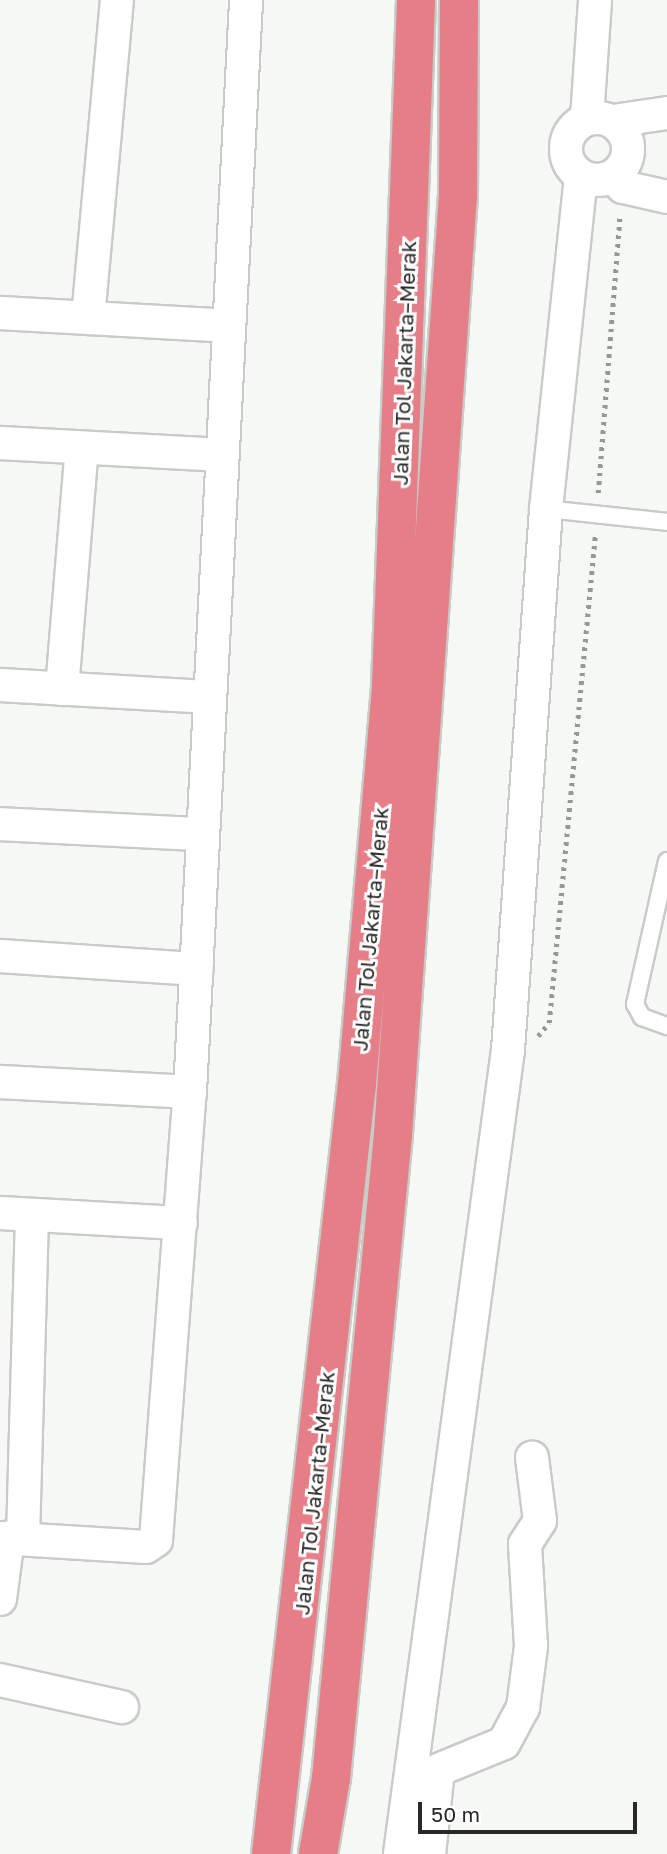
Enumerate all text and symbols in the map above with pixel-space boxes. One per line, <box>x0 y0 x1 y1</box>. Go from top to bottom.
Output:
street label: Jalan Tol Jakarta–Merak <box>387 240 421 486</box>
street label: Jalan Tol Jakarta–Merak <box>347 806 393 1052</box>
street label: Jalan Tol Jakarta–Merak <box>289 1370 339 1616</box>
scale bar <box>422 1787 641 1831</box>
text: 50 m <box>431 1801 480 1827</box>

